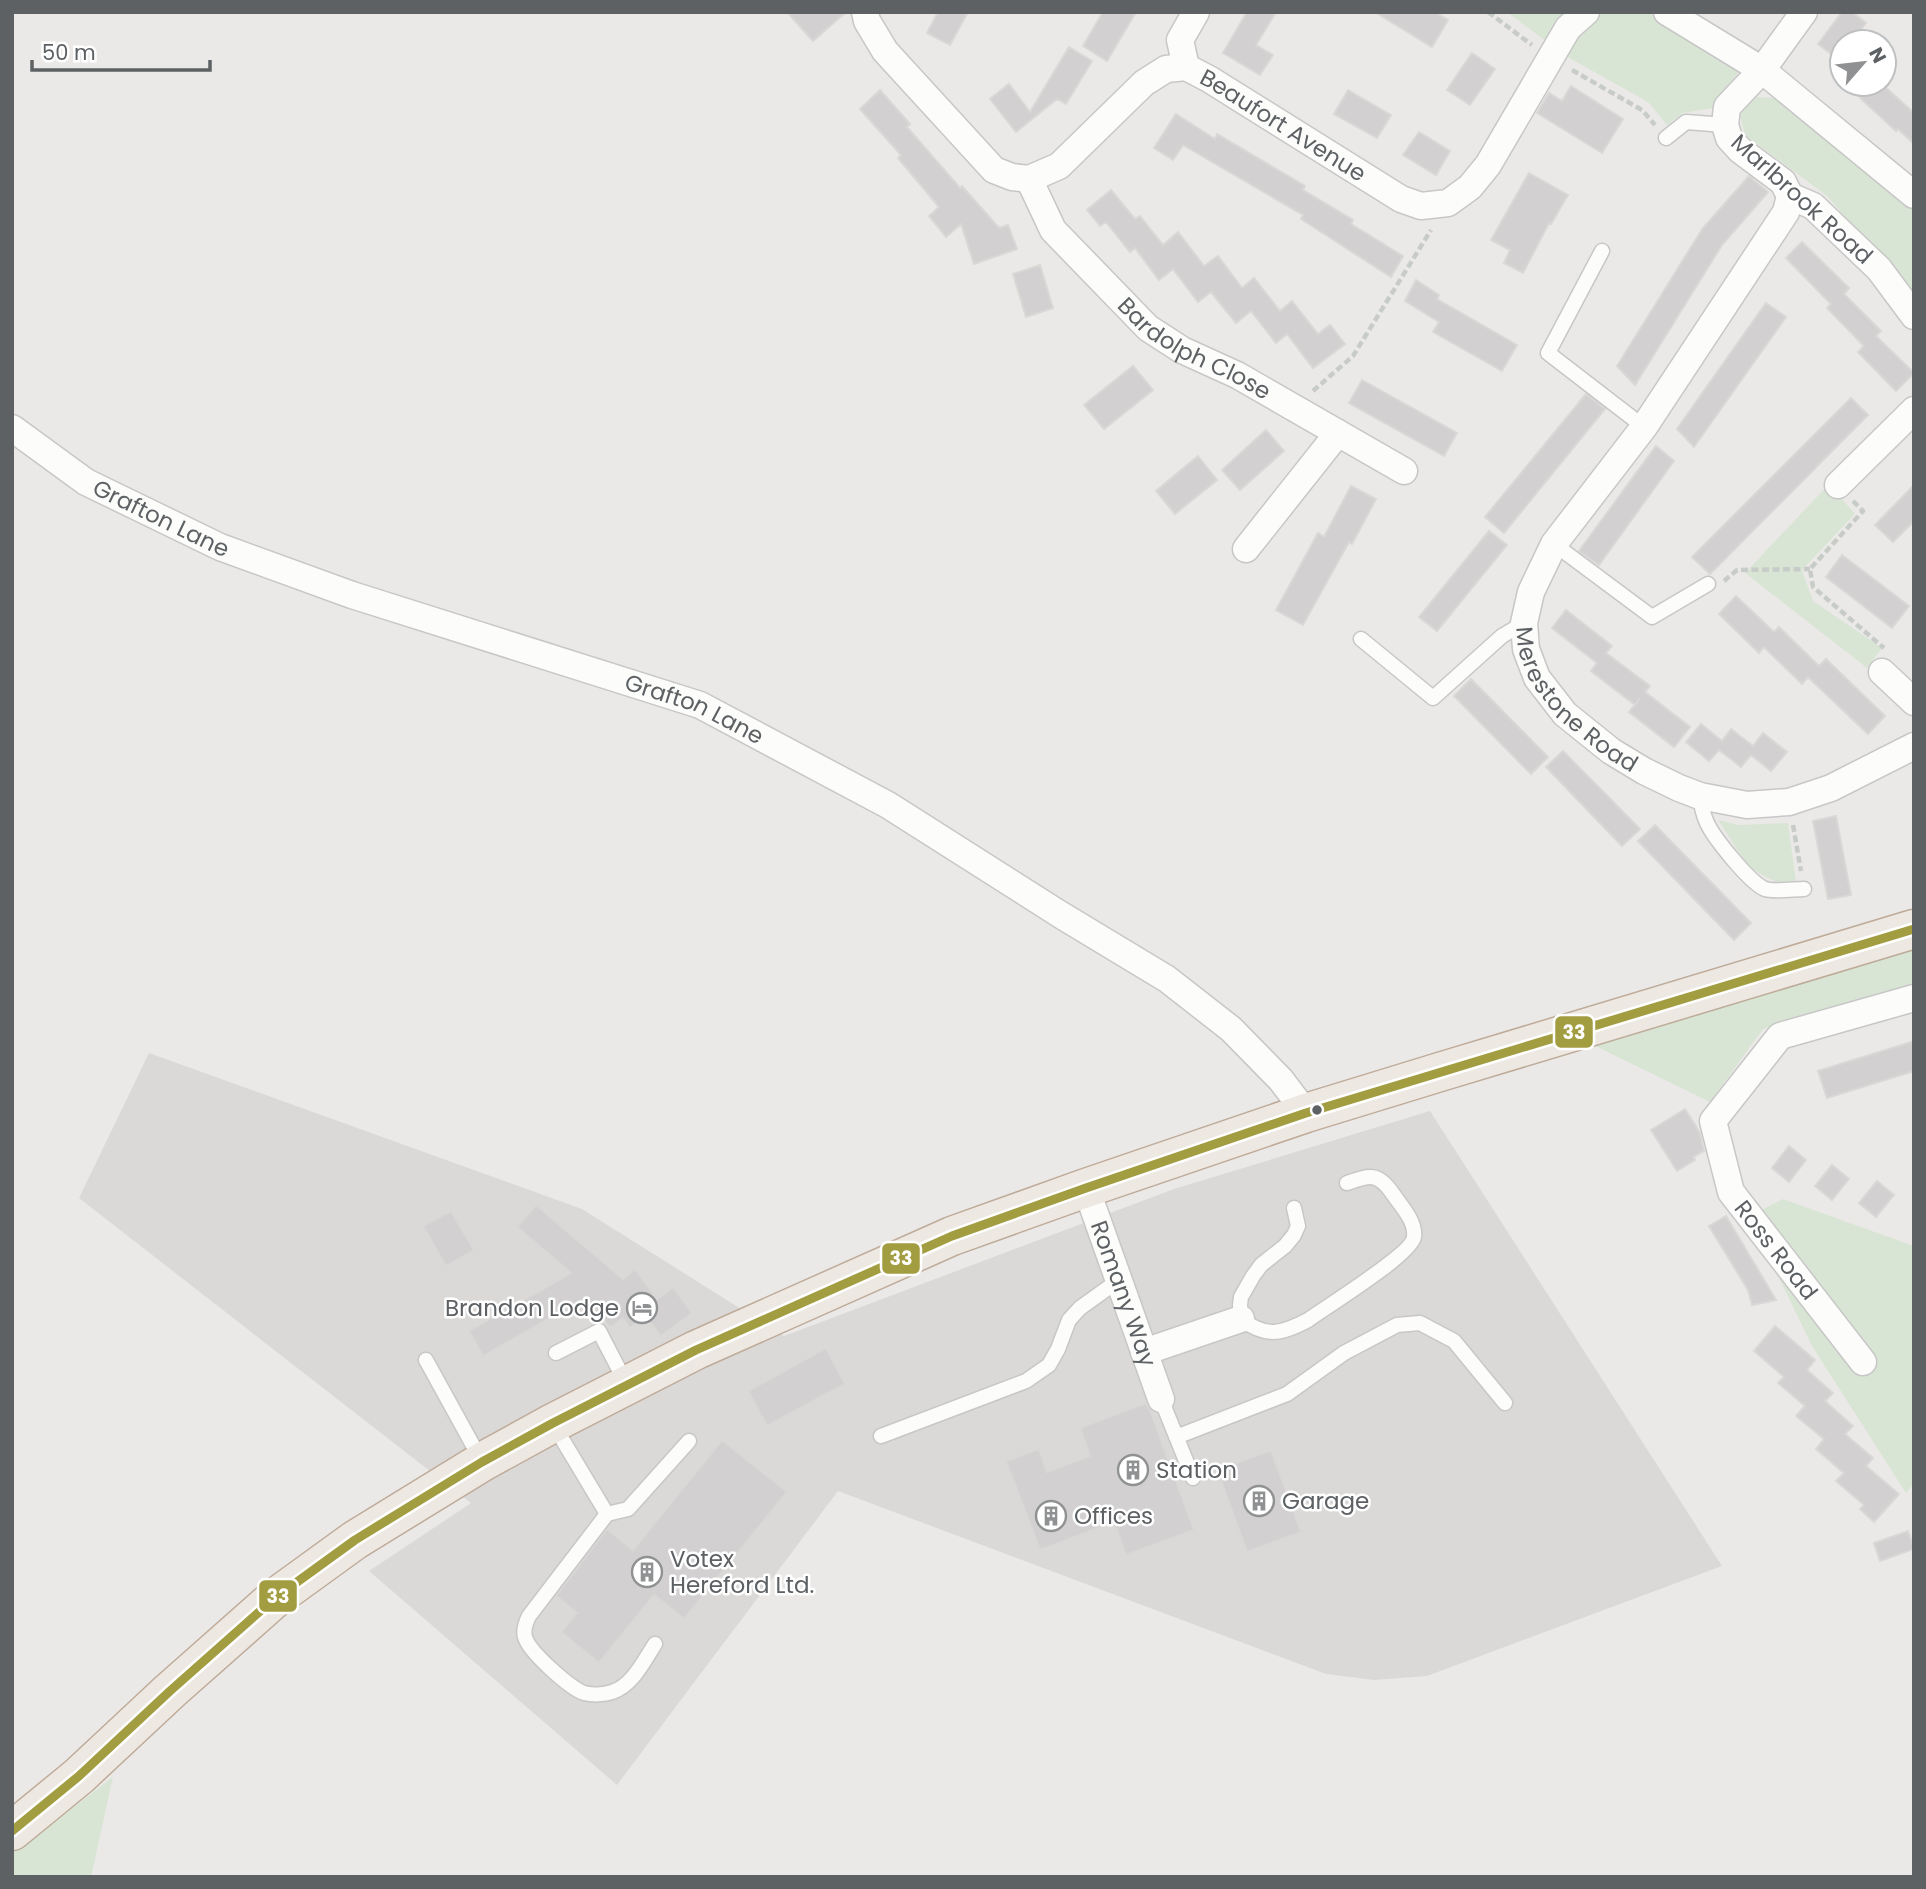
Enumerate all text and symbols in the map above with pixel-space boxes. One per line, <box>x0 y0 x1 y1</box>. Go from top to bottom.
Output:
scale bar <box>32 28 210 72</box>
north arrow <box>1828 28 1898 98</box>
text: 50 m <box>42 38 96 67</box>
text: N <box>1862 43 1893 68</box>
street label: Beaufort Avenue <box>1195 61 1372 189</box>
street label: Marlbrook Road <box>1724 127 1880 271</box>
street label: Bardolph Close <box>1110 290 1277 407</box>
street label: Grafton Lane <box>87 472 233 565</box>
street label: Merestone Road <box>1508 625 1644 780</box>
street label: Grafton Lane <box>621 666 769 752</box>
line badge: 33 <box>1554 1015 1594 1049</box>
text: 33 <box>1563 1019 1586 1046</box>
unlabelled marker <box>1310 1103 1324 1117</box>
street label: Ross Road <box>1727 1193 1825 1307</box>
street label: Romany Way <box>1083 1216 1164 1371</box>
line badge: 33 <box>881 1242 921 1275</box>
text: 33 <box>890 1245 913 1272</box>
hotel icon: Brandon Lodge <box>625 1291 659 1325</box>
place label: Brandon Lodge <box>445 1292 619 1324</box>
building icon: Station <box>1116 1453 1150 1487</box>
place label: Station <box>1156 1454 1237 1486</box>
building icon: Garage <box>1242 1484 1276 1518</box>
place label: Garage <box>1282 1485 1369 1517</box>
building icon: Offices <box>1034 1499 1068 1533</box>
place label: Offices <box>1074 1500 1153 1532</box>
place label: Votex Hereford Ltd. <box>670 1543 814 1601</box>
building icon: Votex Hereford Ltd. <box>630 1555 664 1589</box>
line badge: 33 <box>258 1579 298 1613</box>
text: 33 <box>267 1583 290 1610</box>

